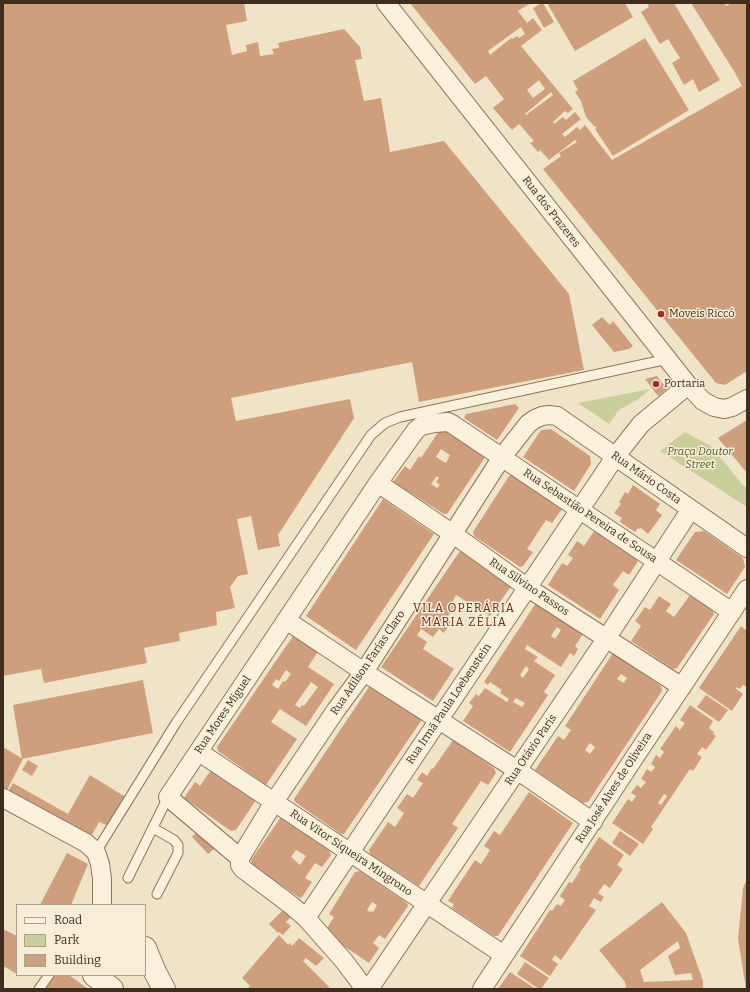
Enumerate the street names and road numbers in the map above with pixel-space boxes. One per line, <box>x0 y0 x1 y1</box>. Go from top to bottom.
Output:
street label: Rua dos Prazeres <box>519 174 583 250</box>
street label: Rua Mário Costa <box>608 449 684 507</box>
street label: Rua Sebastião Pereira de Sousa <box>521 466 659 566</box>
street label: Rua Silvino Passos <box>487 555 571 619</box>
street label: Rua Adilson Farias Claro <box>328 608 408 718</box>
street label: Rua Irmã Paula Loebenstein <box>404 641 494 767</box>
street label: Rua Mores Miguel <box>192 673 254 757</box>
street label: Rua Otávio Paris <box>502 712 560 788</box>
street label: Rua José Alves de Oliveira <box>573 730 655 846</box>
street label: Rua Vitor Siqueira Mingrono <box>287 807 415 899</box>

